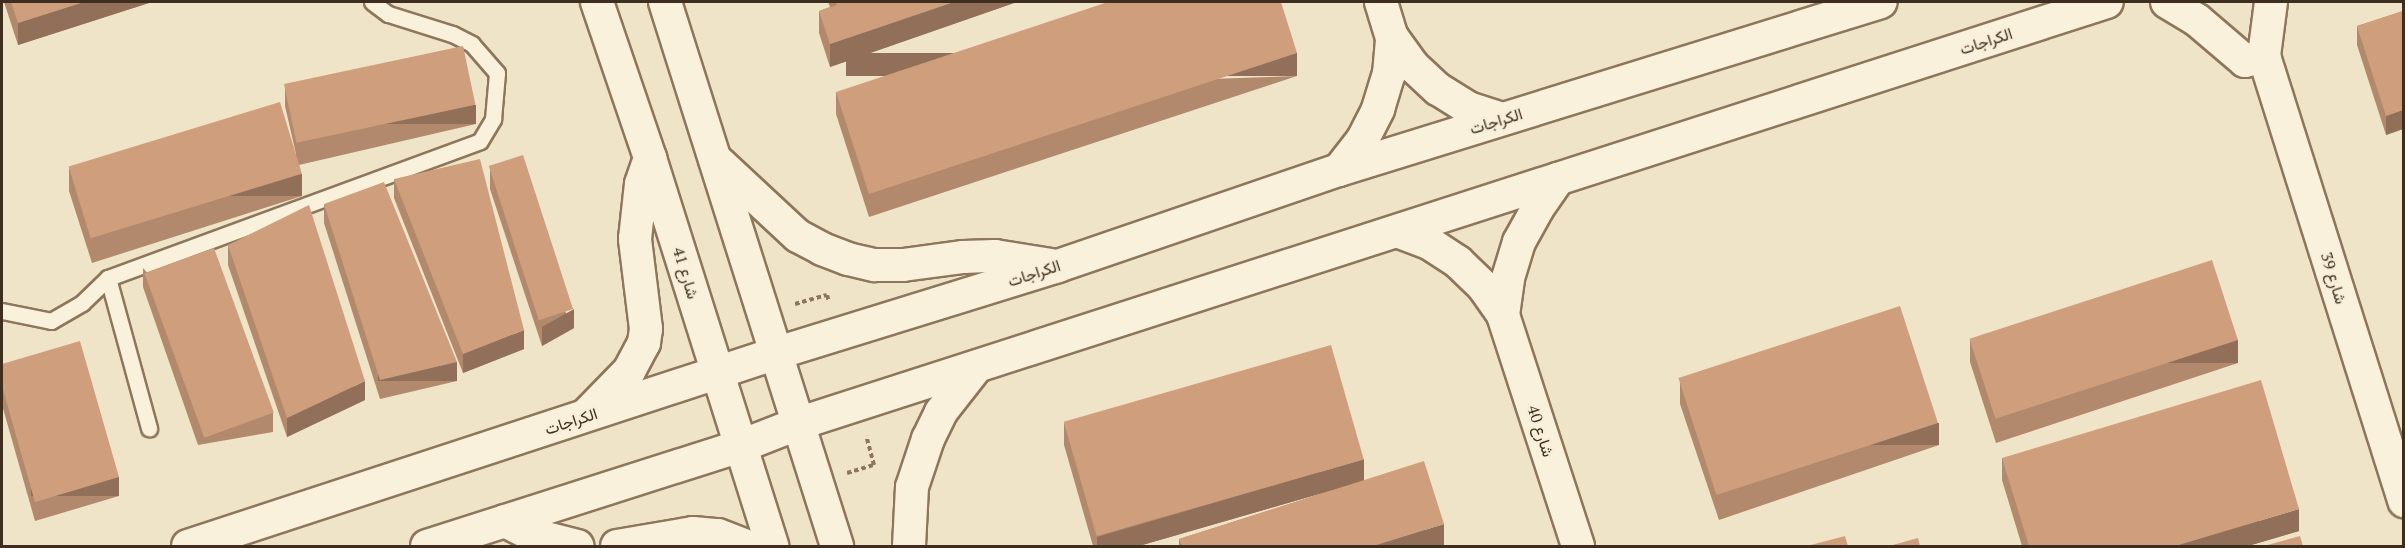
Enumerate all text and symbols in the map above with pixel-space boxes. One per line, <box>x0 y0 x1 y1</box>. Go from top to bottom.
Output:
street label: الكراجات <box>1957 23 2015 59</box>
street label: الكراجات <box>1467 104 1525 138</box>
street label: شارع 41 <box>669 245 703 301</box>
street label: شارع 39 <box>2317 250 2351 306</box>
street label: الكراجات <box>1005 255 1063 291</box>
street label: الكراجات <box>542 403 600 439</box>
street label: شارع 40 <box>1524 403 1558 459</box>

